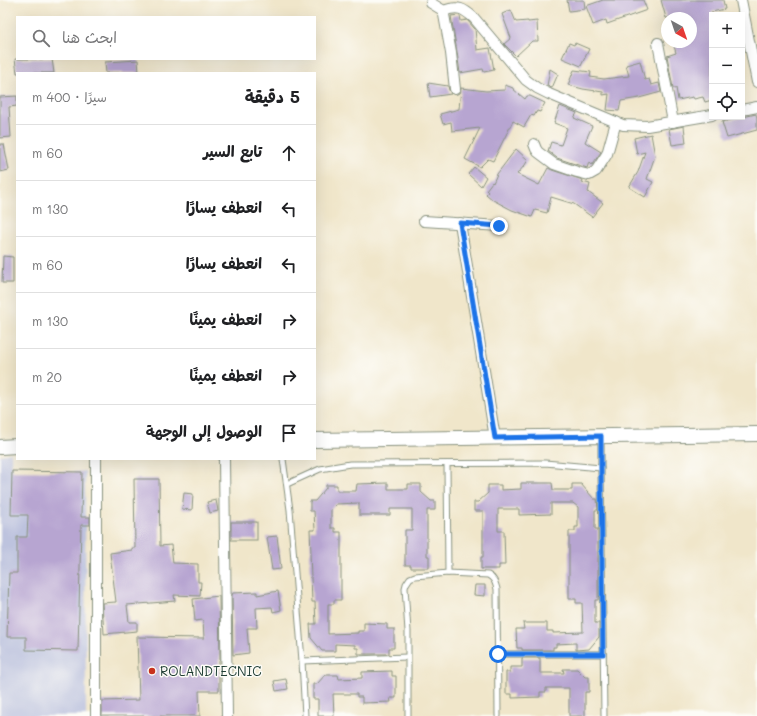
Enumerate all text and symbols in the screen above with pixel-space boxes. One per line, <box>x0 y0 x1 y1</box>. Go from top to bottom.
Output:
north arrow <box>661 12 697 48</box>
map controls <box>709 12 745 120</box>
button: + <box>709 12 745 48</box>
search box <box>16 16 316 60</box>
icon: search <box>30 27 52 49</box>
text: ابحث هنا <box>62 27 117 47</box>
button: − <box>709 48 745 84</box>
button: locate <box>709 84 745 120</box>
text: 5 دقيقة <box>245 85 300 107</box>
text: سيرًا · 400 m <box>32 88 107 105</box>
text: تابع السير <box>203 141 262 161</box>
icon: ahead <box>278 142 300 164</box>
text: 60 m <box>32 144 62 161</box>
text: انعطف يسارًا <box>186 197 262 217</box>
icon: left <box>278 198 300 220</box>
text: 130 m <box>32 200 68 217</box>
route end <box>490 217 508 235</box>
text: انعطف يسارًا <box>186 253 262 273</box>
icon: left <box>278 254 300 276</box>
text: 60 m <box>32 256 62 273</box>
text: انعطف يمينًا <box>190 309 262 329</box>
icon: right <box>278 310 300 332</box>
text: 130 m <box>32 312 68 329</box>
text: انعطف يمينًا <box>190 365 262 385</box>
icon: right <box>278 366 300 388</box>
text: 20 m <box>32 368 62 385</box>
text: الوصول إلى الوجهة <box>146 421 262 441</box>
icon: arrive <box>278 422 300 444</box>
route start <box>489 645 507 663</box>
place label: ROLANDTECNIC <box>160 662 262 679</box>
marker: ROLANDTECNIC <box>147 666 157 676</box>

